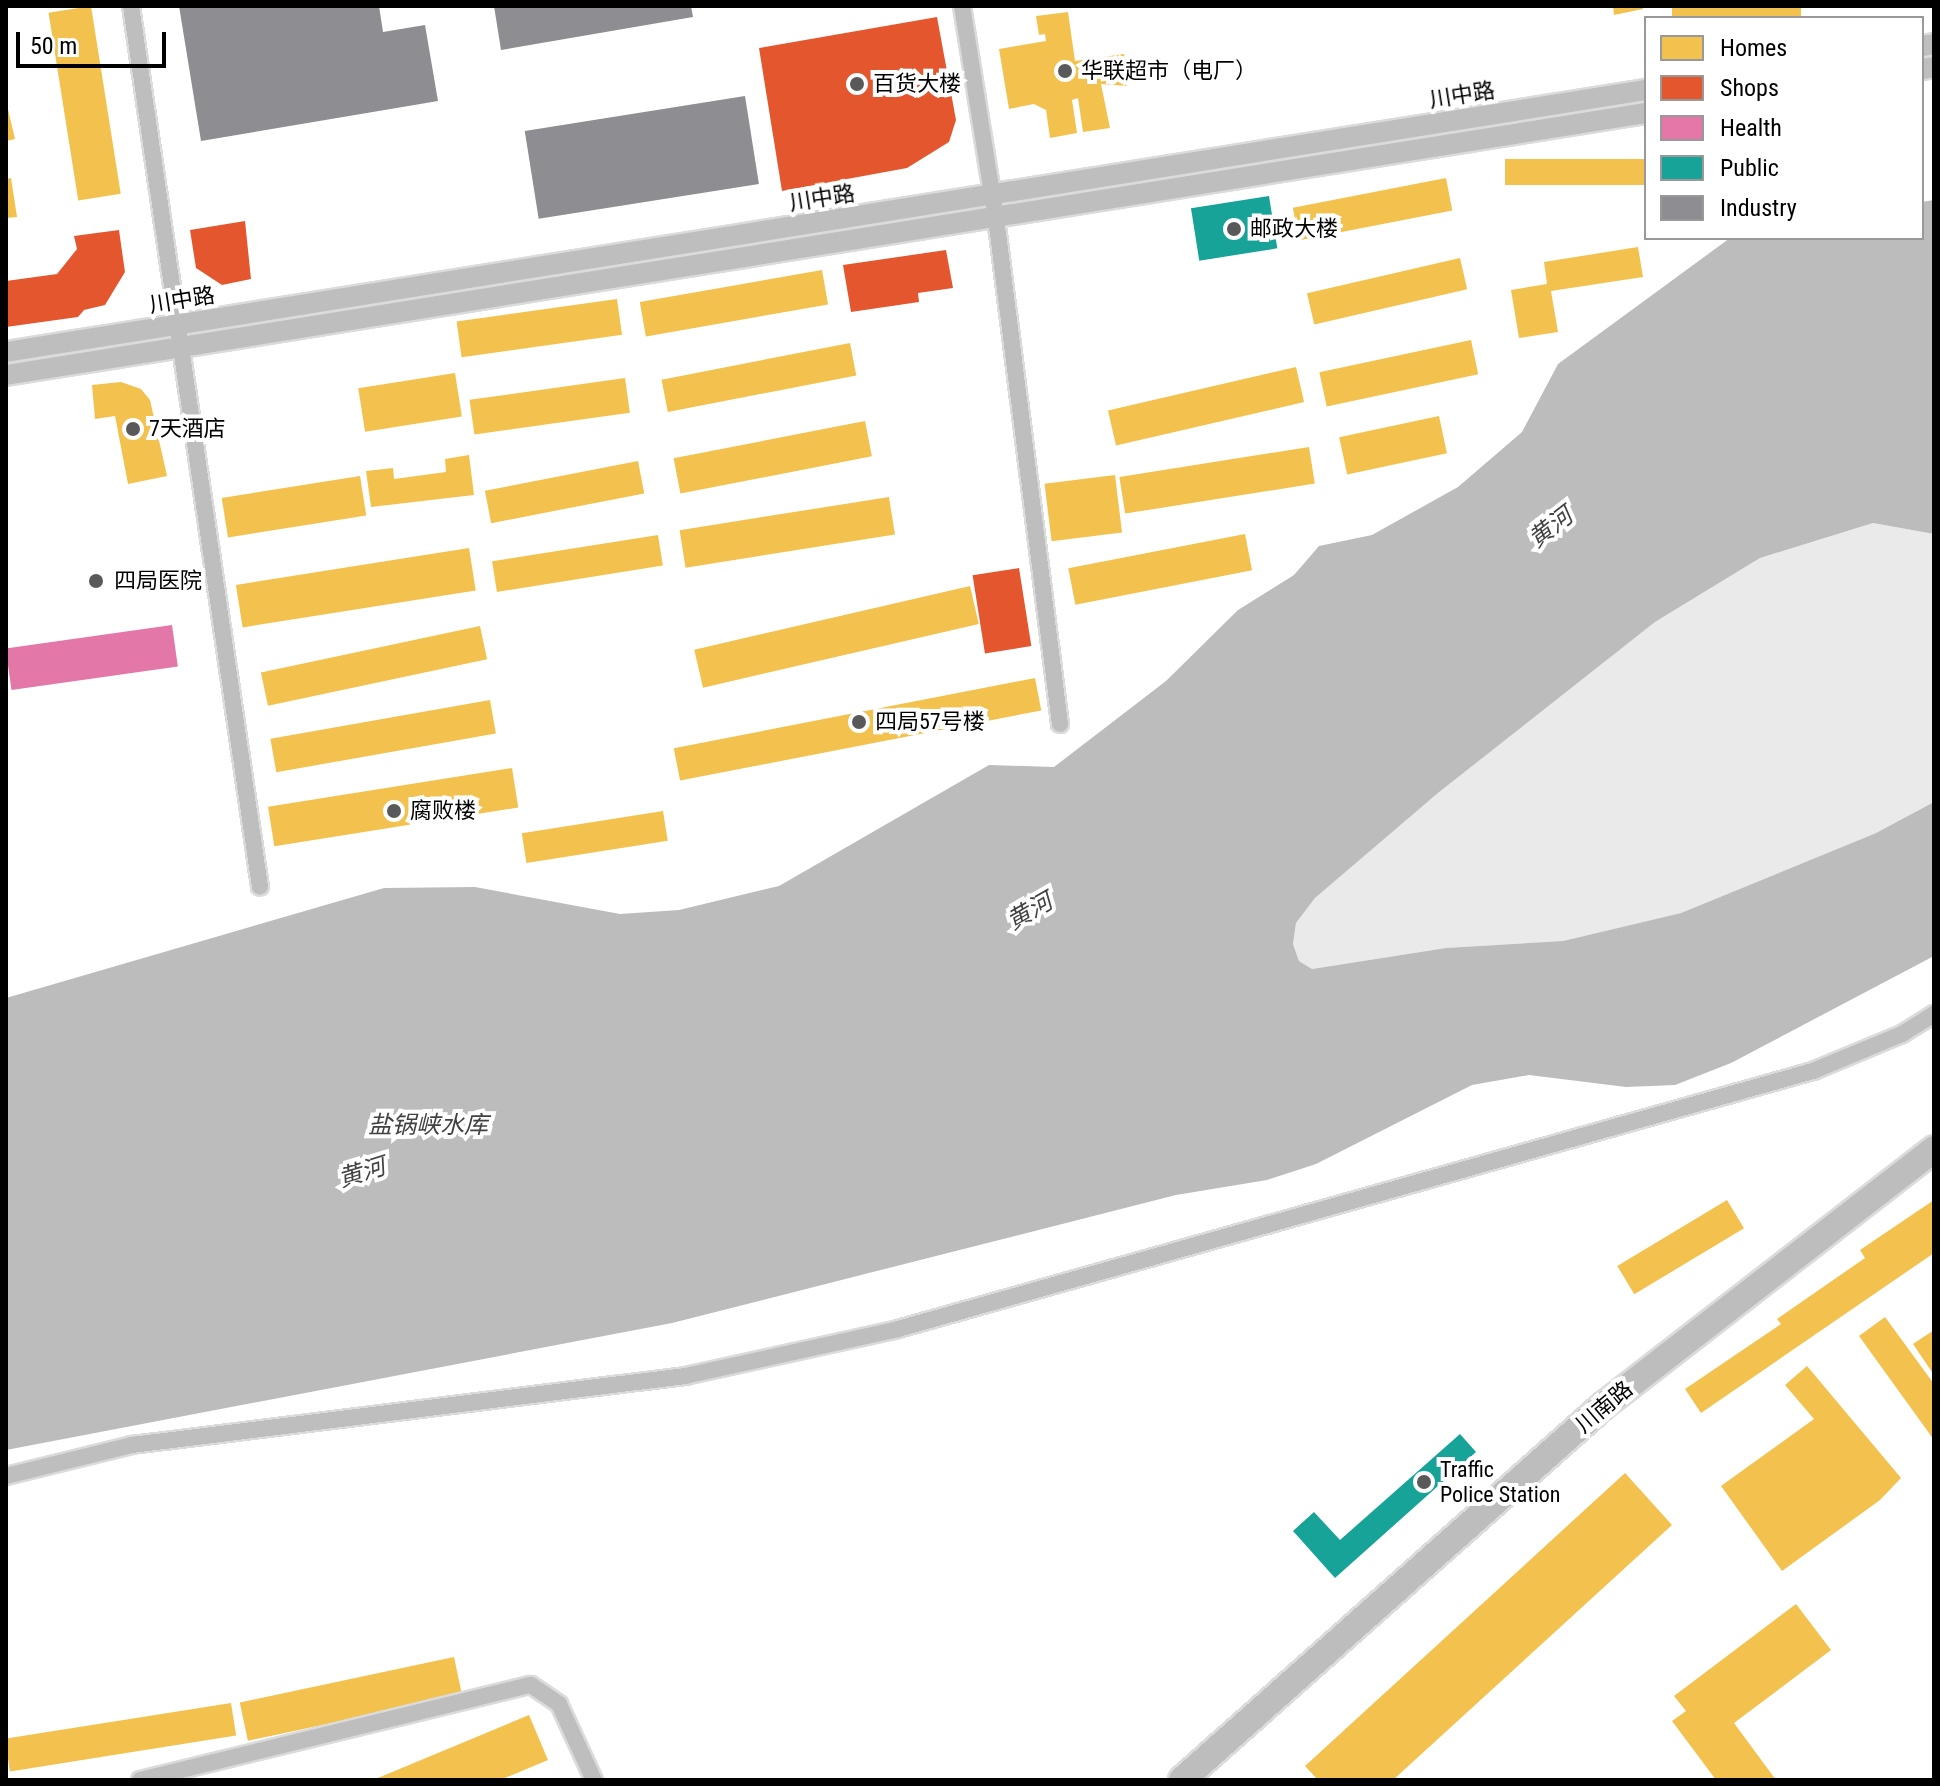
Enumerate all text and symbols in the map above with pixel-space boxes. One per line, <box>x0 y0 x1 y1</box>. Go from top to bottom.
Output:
scale bar <box>20 16 170 66</box>
legend <box>1644 16 1924 240</box>
text: 50 m <box>30 32 77 60</box>
text: Homes <box>1720 34 1787 62</box>
place label: 华联超市（电厂） <box>1081 58 1257 84</box>
marker: 华联超市（电厂） <box>1056 62 1074 80</box>
place label: 百货大楼 <box>873 71 961 97</box>
text: Shops <box>1720 74 1779 102</box>
marker: 百货大楼 <box>848 75 866 93</box>
street label: 川中路 <box>1427 77 1497 113</box>
text: Health <box>1720 114 1782 142</box>
text: Public <box>1720 154 1779 182</box>
street label: 川中路 <box>787 180 857 216</box>
text: Industry <box>1720 194 1797 222</box>
place label: 邮政大楼 <box>1250 216 1338 242</box>
marker: 邮政大楼 <box>1225 220 1243 238</box>
street label: 川中路 <box>147 282 217 318</box>
place label: 7天酒店 <box>149 416 226 442</box>
marker: 7天酒店 <box>124 420 142 438</box>
water label: 黄河 <box>1523 502 1579 554</box>
place label: 四局医院 <box>114 568 202 594</box>
marker: 四局医院 <box>85 570 107 592</box>
place label: 四局57号楼 <box>875 709 985 735</box>
marker: 四局57号楼 <box>850 713 868 731</box>
place label: 腐败楼 <box>410 798 476 824</box>
marker: 腐败楼 <box>385 802 403 820</box>
water label: 黄河 <box>1002 888 1058 936</box>
water label: 盐锅峡水库 <box>368 1112 488 1140</box>
water label: 黄河 <box>335 1152 389 1194</box>
street label: 川南路 <box>1570 1376 1638 1438</box>
place label: Traffic Police Station <box>1440 1456 1560 1508</box>
marker: Traffic Police Station <box>1415 1473 1433 1491</box>

